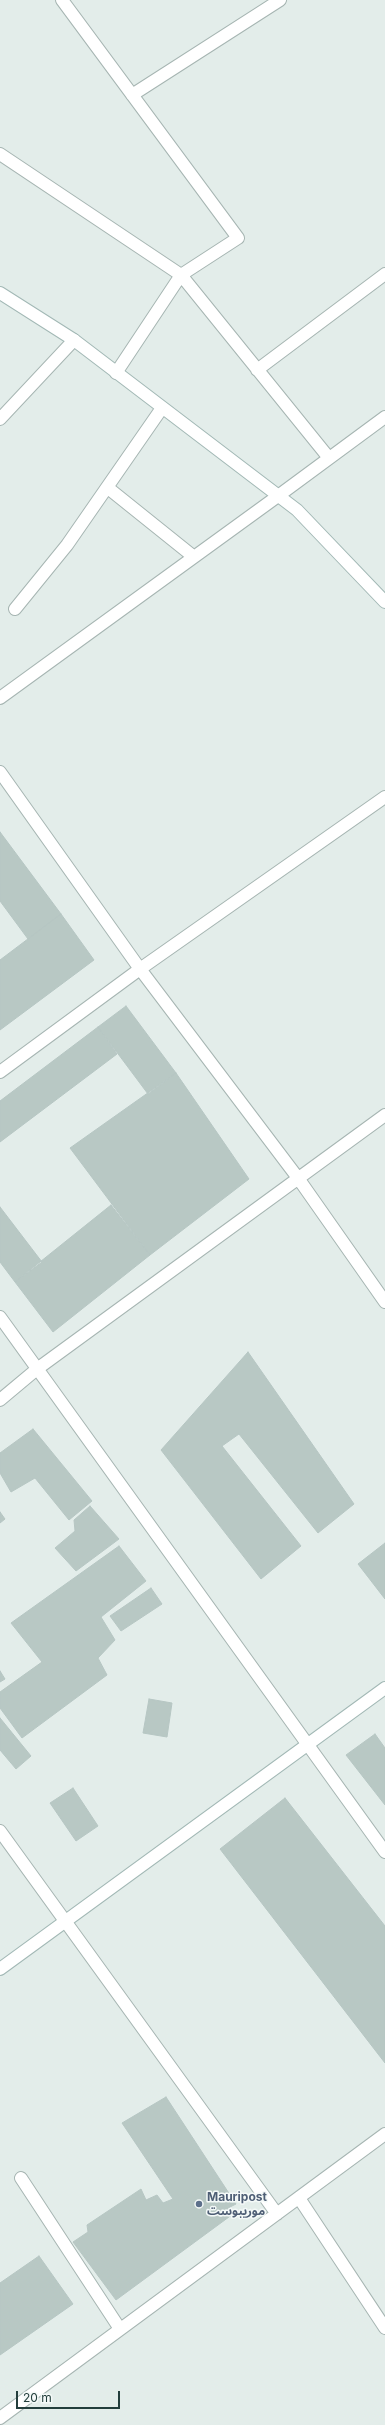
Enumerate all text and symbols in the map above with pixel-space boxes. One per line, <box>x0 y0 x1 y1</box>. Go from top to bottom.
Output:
place label: Mauripost موريبوست <box>207 2190 267 2218</box>
marker: Mauripost موريبوست <box>194 2199 204 2209</box>
scale bar <box>18 2383 122 2409</box>
text: 20 m <box>23 2390 52 2405</box>

